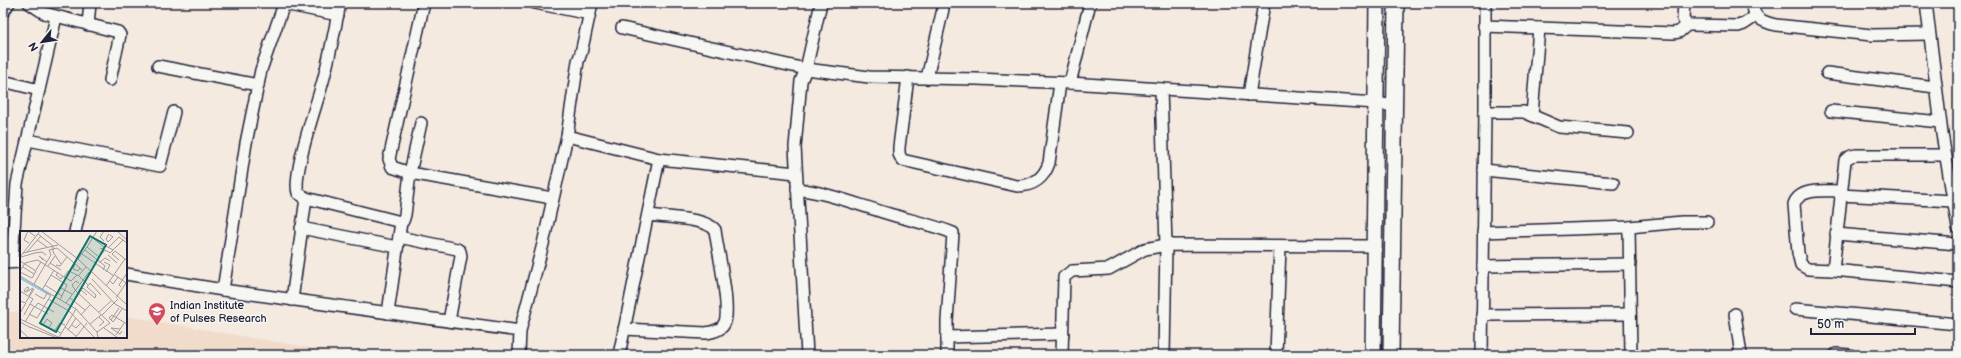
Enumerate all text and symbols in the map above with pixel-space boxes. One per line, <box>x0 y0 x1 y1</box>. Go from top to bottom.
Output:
north arrow <box>22 22 62 62</box>
text: N <box>26 40 41 54</box>
inset map <box>20 231 127 338</box>
place label: Indian Institute of Pulses Research <box>170 299 267 325</box>
school or university icon: Indian Institute of Pulses Research <box>147 301 167 326</box>
scale bar <box>1811 310 1915 336</box>
text: 50 m <box>1817 317 1844 332</box>

